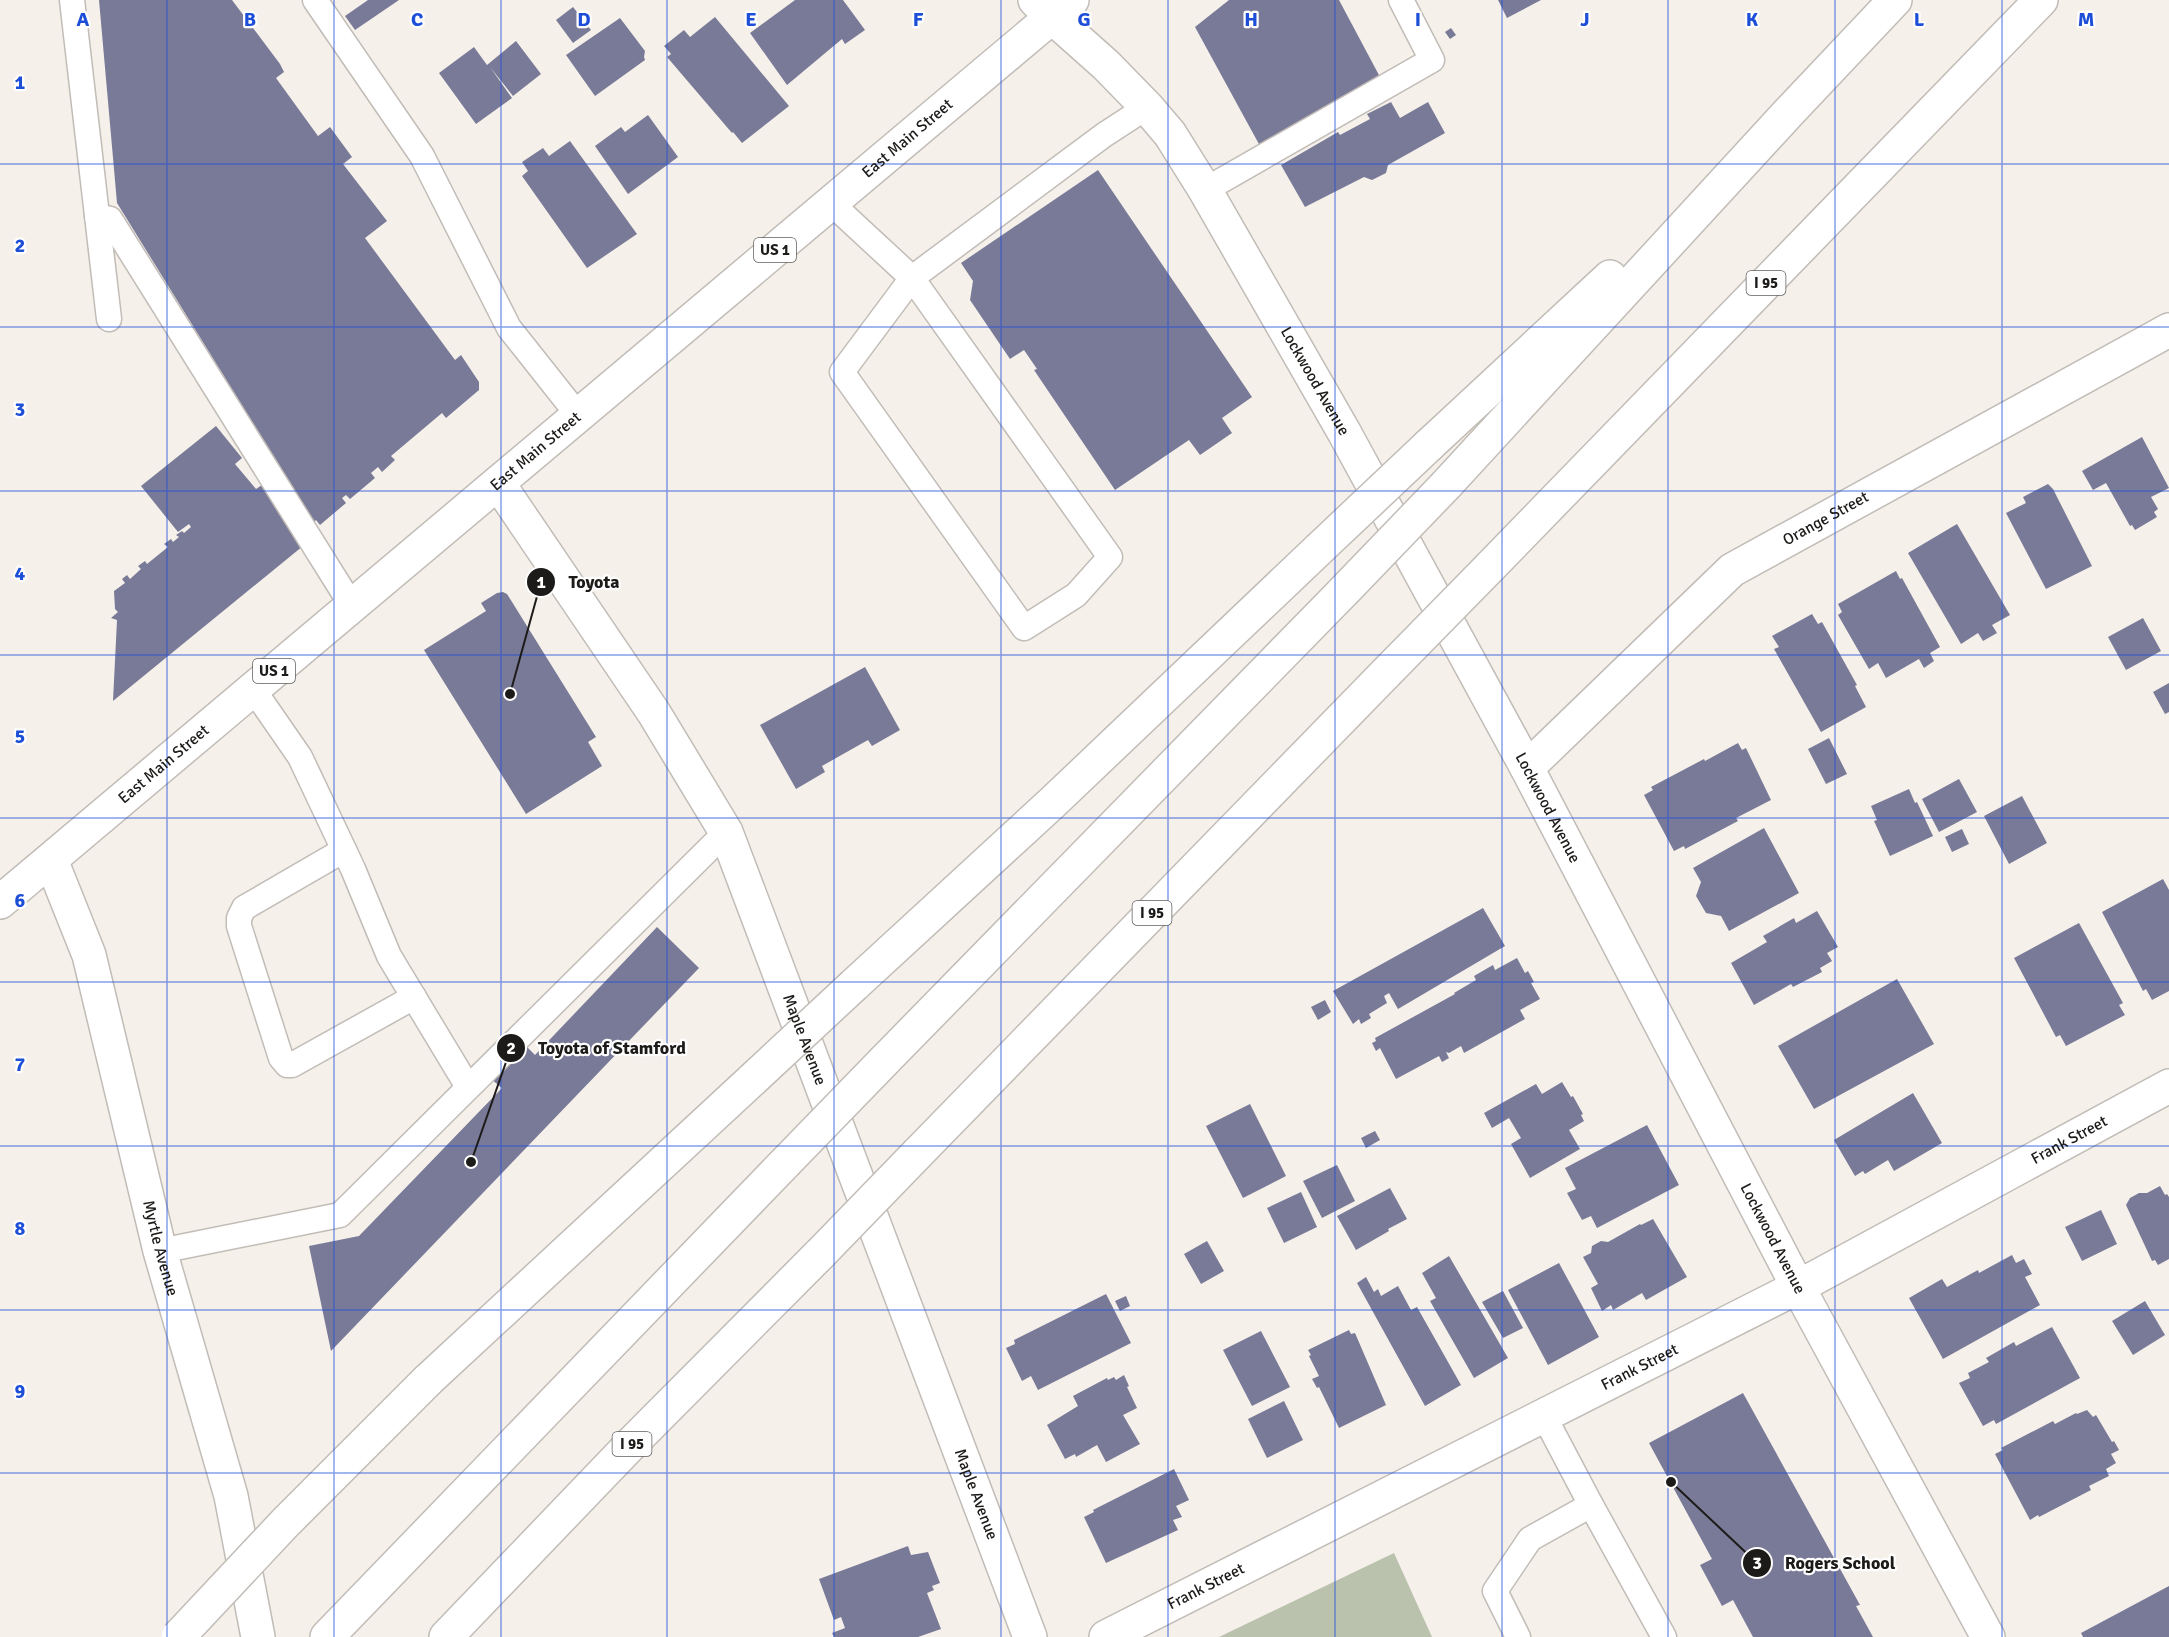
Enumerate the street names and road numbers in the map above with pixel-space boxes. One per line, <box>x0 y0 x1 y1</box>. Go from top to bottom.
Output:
street label: East Main Street <box>858 94 957 182</box>
road number: US 1 <box>754 238 796 262</box>
road number: I 95 <box>1746 271 1786 295</box>
street label: Lockwood Avenue <box>1276 323 1354 439</box>
street label: East Main Street <box>486 407 585 495</box>
street label: Orange Street <box>1779 487 1873 550</box>
road number: US 1 <box>253 659 295 683</box>
street label: East Main Street <box>114 720 214 808</box>
street label: Lockwood Avenue <box>1511 749 1585 866</box>
road number: I 95 <box>1132 901 1172 925</box>
street label: Maple Avenue <box>778 991 831 1088</box>
street label: Frank Street <box>2028 1111 2111 1169</box>
street label: Lockwood Avenue <box>1736 1180 1810 1297</box>
street label: Myrtle Avenue <box>138 1198 183 1298</box>
street label: Frank Street <box>1598 1339 1682 1395</box>
road number: I 95 <box>612 1432 652 1456</box>
street label: Maple Avenue <box>950 1446 1002 1543</box>
street label: Frank Street <box>1164 1558 1248 1614</box>

